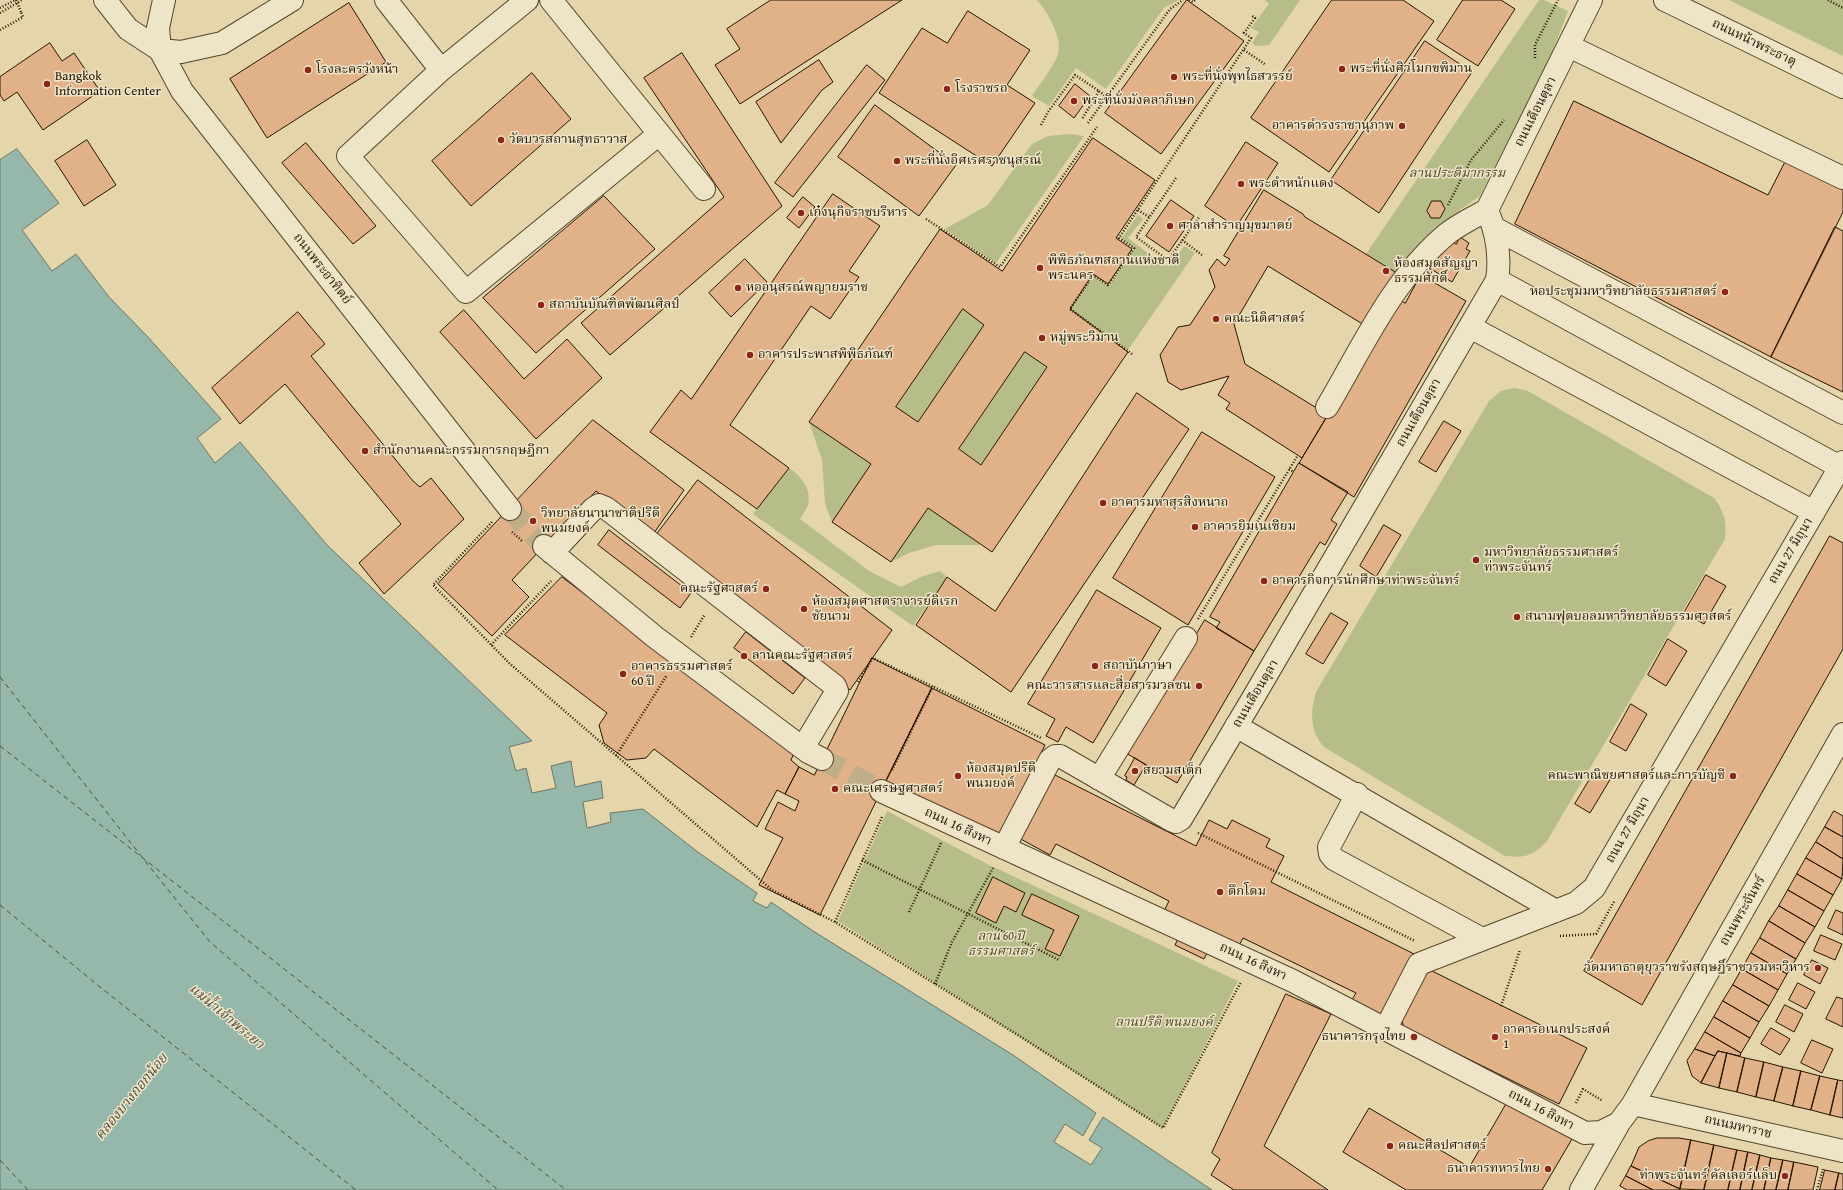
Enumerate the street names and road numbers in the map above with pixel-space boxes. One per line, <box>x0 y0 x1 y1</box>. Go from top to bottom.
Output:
street label: ถนนหน้าพระธาตุ <box>1709 16 1799 70</box>
street label: ถนนเดือนตุลา <box>1512 74 1560 150</box>
street label: ถนนพระอาทิตย์ <box>289 230 355 308</box>
street label: ถนนเดือนตุลา <box>1393 376 1445 450</box>
street label: ถนน 27 มิถุนา <box>1765 515 1817 587</box>
street label: ถนนเดือนตุลา <box>1230 657 1282 731</box>
street label: ถนน 27 มิถุนา <box>1603 794 1653 866</box>
street label: ถนน 16 สิงหา <box>922 805 994 849</box>
street label: ถนนพระจันทร์ <box>1717 873 1769 949</box>
street label: ถนน 16 สิงหา <box>1217 940 1289 984</box>
street label: ถนน 16 สิงหา <box>1505 1086 1577 1134</box>
street label: ถนนมหาราช <box>1703 1112 1773 1142</box>

